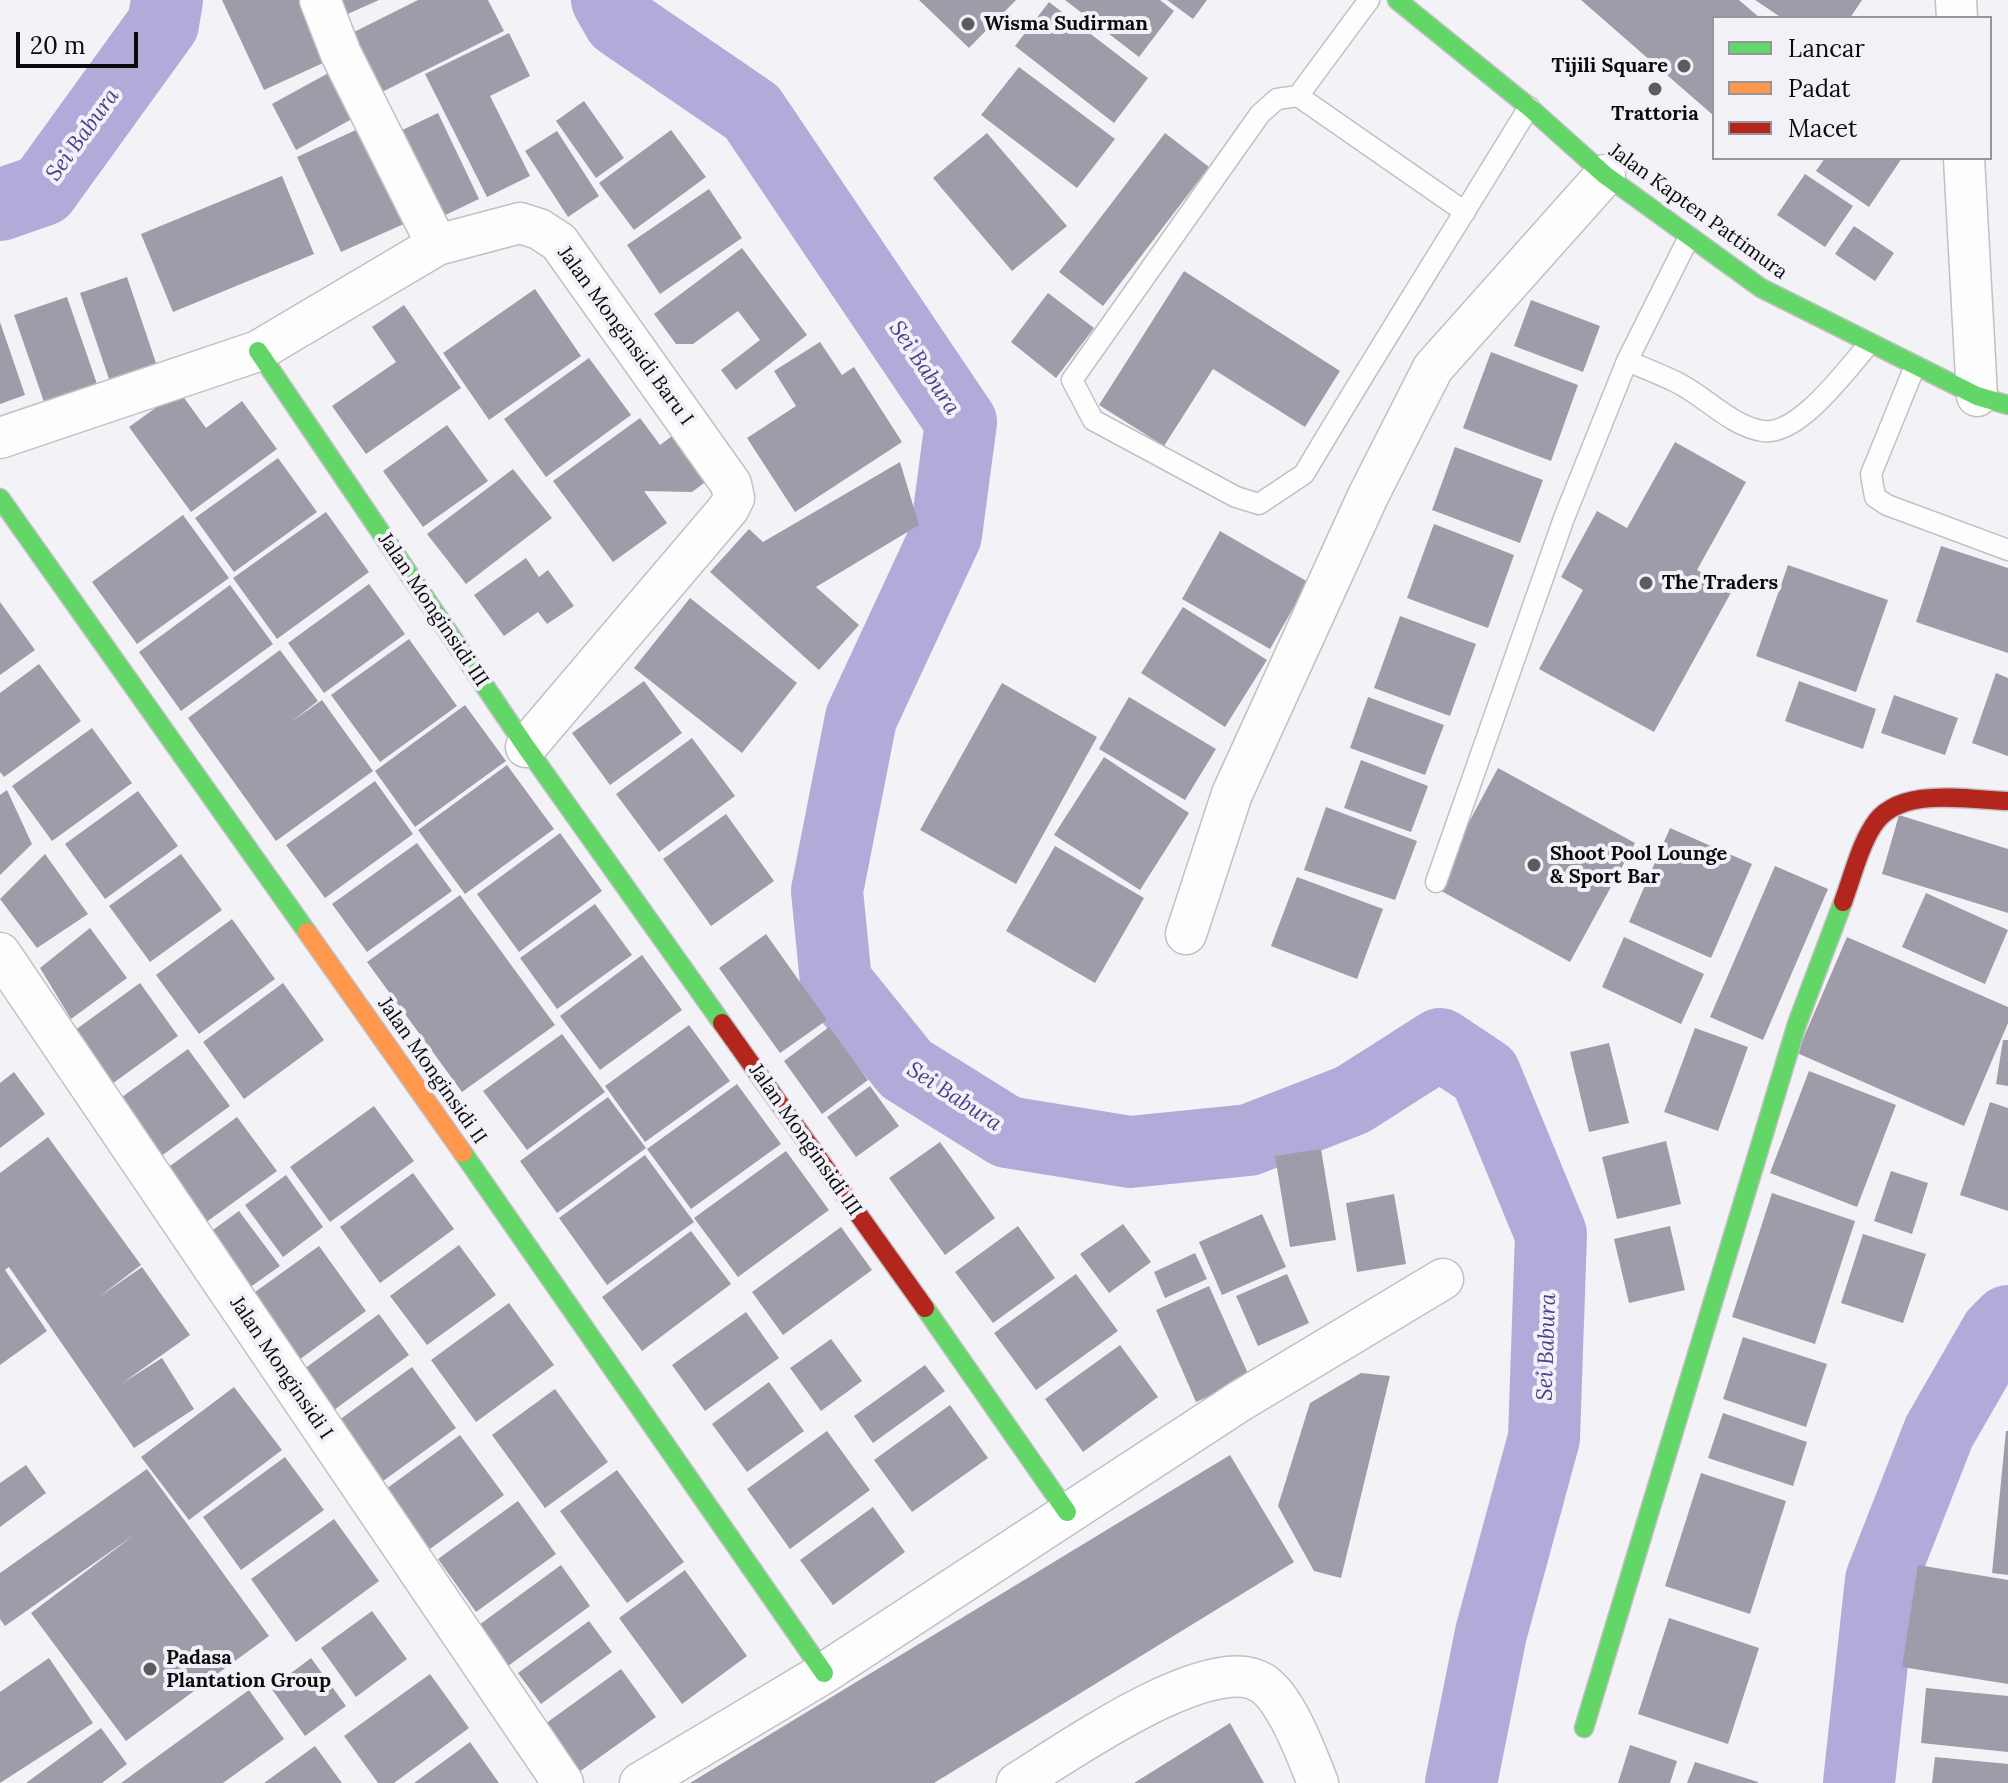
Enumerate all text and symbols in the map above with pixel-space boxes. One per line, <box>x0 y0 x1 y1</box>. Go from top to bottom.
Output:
place label: Wisma Sudirman <box>984 12 1148 36</box>
marker: Wisma Sudirman <box>959 15 977 33</box>
scale bar <box>20 16 142 66</box>
legend <box>1712 16 1992 160</box>
text: 20 m <box>30 30 86 61</box>
text: Lancar <box>1788 33 1865 64</box>
place label: Tijili Square <box>1551 54 1668 78</box>
marker: Tijili Square <box>1675 57 1693 75</box>
text: Padat <box>1788 73 1851 104</box>
marker: Trattoria <box>1646 80 1664 98</box>
water label: Sei Babura <box>41 84 125 186</box>
place label: Trattoria <box>1611 102 1699 126</box>
text: Macet <box>1788 113 1857 144</box>
street label: Jalan Kapten Pattimura <box>1604 139 1792 285</box>
street label: Jalan Monginsidi Baru I <box>552 242 698 430</box>
water label: Sei Babura <box>883 316 965 420</box>
street label: Jalan Monginsidi III <box>373 529 493 691</box>
place label: The Traders <box>1662 571 1778 595</box>
marker: The Traders <box>1637 574 1655 592</box>
place label: Shoot Pool Lounge & Sport Bar <box>1550 842 1727 889</box>
marker: Shoot Pool Lounge & Sport Bar <box>1525 856 1543 874</box>
street label: Jalan Monginsidi II <box>373 993 491 1149</box>
water label: Sei Babura <box>902 1057 1006 1137</box>
street label: Jalan Monginsidi III <box>744 1059 866 1221</box>
street label: Jalan Monginsidi I <box>225 1292 337 1444</box>
water label: Sei Babura <box>1532 1293 1562 1401</box>
place label: Padasa Plantation Group <box>166 1646 331 1693</box>
marker: Padasa Plantation Group <box>141 1660 159 1678</box>

